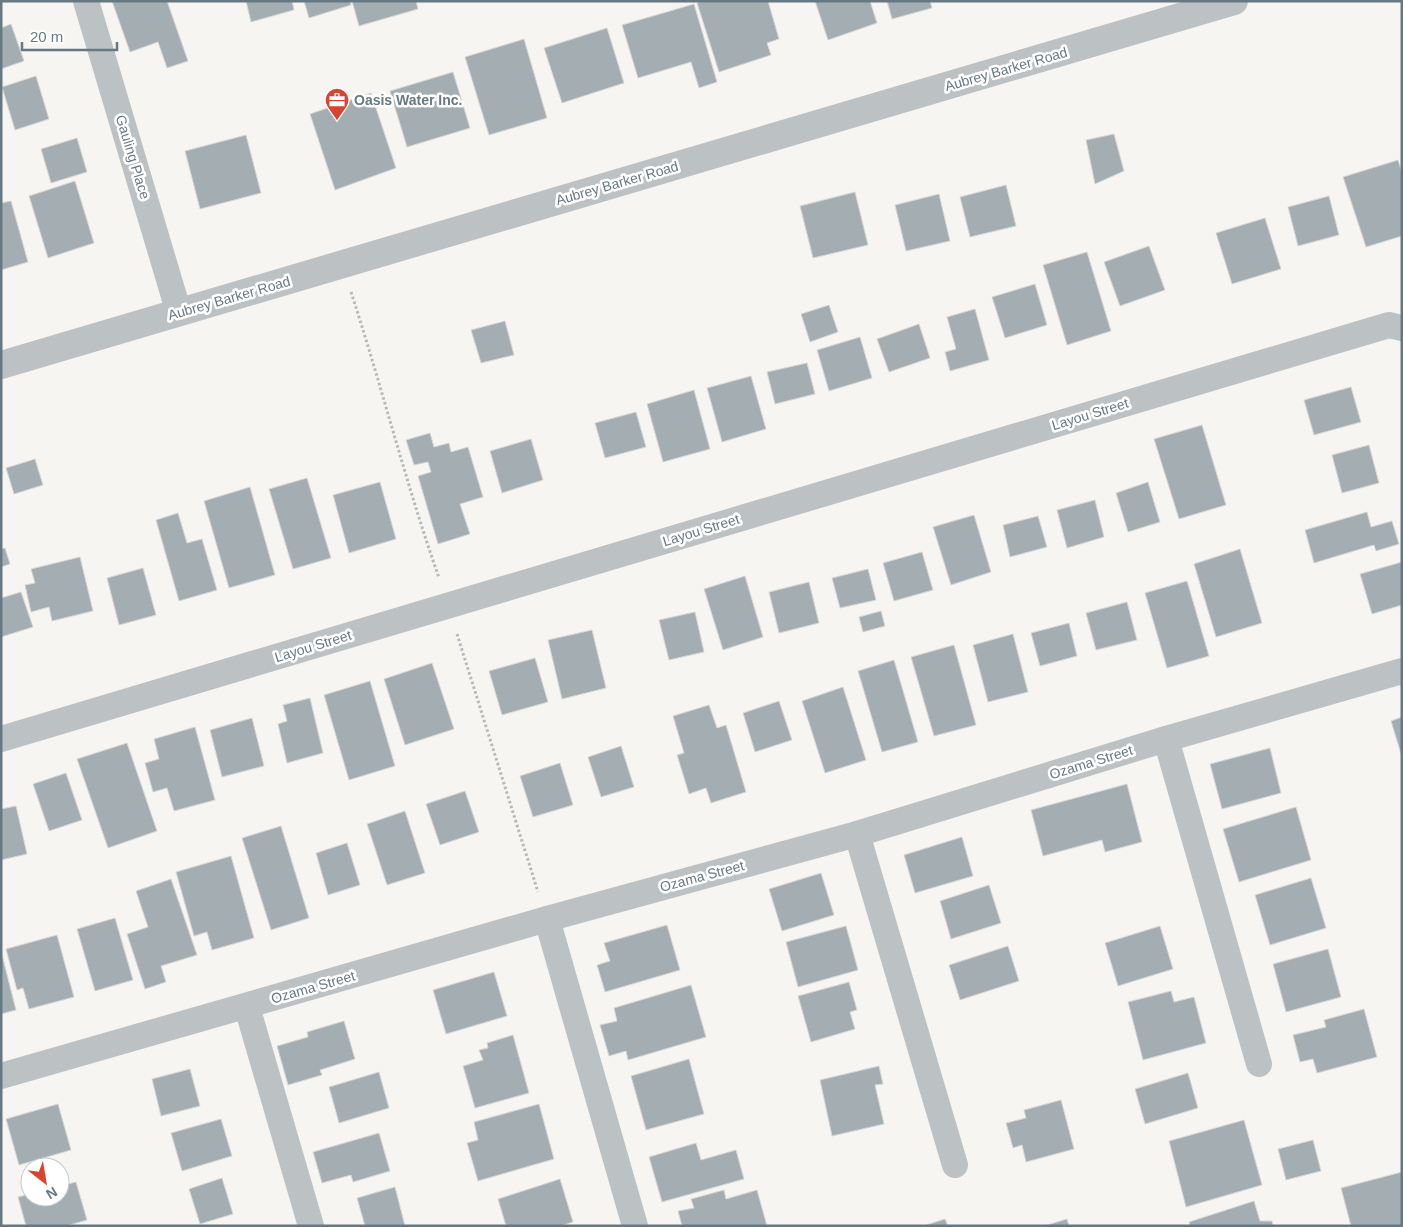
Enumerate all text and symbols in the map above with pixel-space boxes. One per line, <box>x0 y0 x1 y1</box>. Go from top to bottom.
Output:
scale bar <box>22 20 118 52</box>
text: 20 m <box>30 28 63 45</box>
street label: Aubrey Barker Road <box>943 44 1069 94</box>
office icon: Oasis Water Inc. <box>324 87 350 121</box>
place label: Oasis Water Inc. <box>354 92 462 108</box>
street label: Gauling Place <box>113 113 153 201</box>
street label: Aubrey Barker Road <box>554 158 680 208</box>
street label: Aubrey Barker Road <box>166 273 292 323</box>
street label: Layou Street <box>1050 395 1130 433</box>
street label: Layou Street <box>661 511 741 549</box>
street label: Layou Street <box>273 627 353 665</box>
street label: Ozama Street <box>1047 742 1135 782</box>
street label: Ozama Street <box>658 857 746 895</box>
street label: Ozama Street <box>269 967 357 1007</box>
north arrow <box>20 1157 70 1207</box>
text: N <box>43 1184 60 1203</box>

